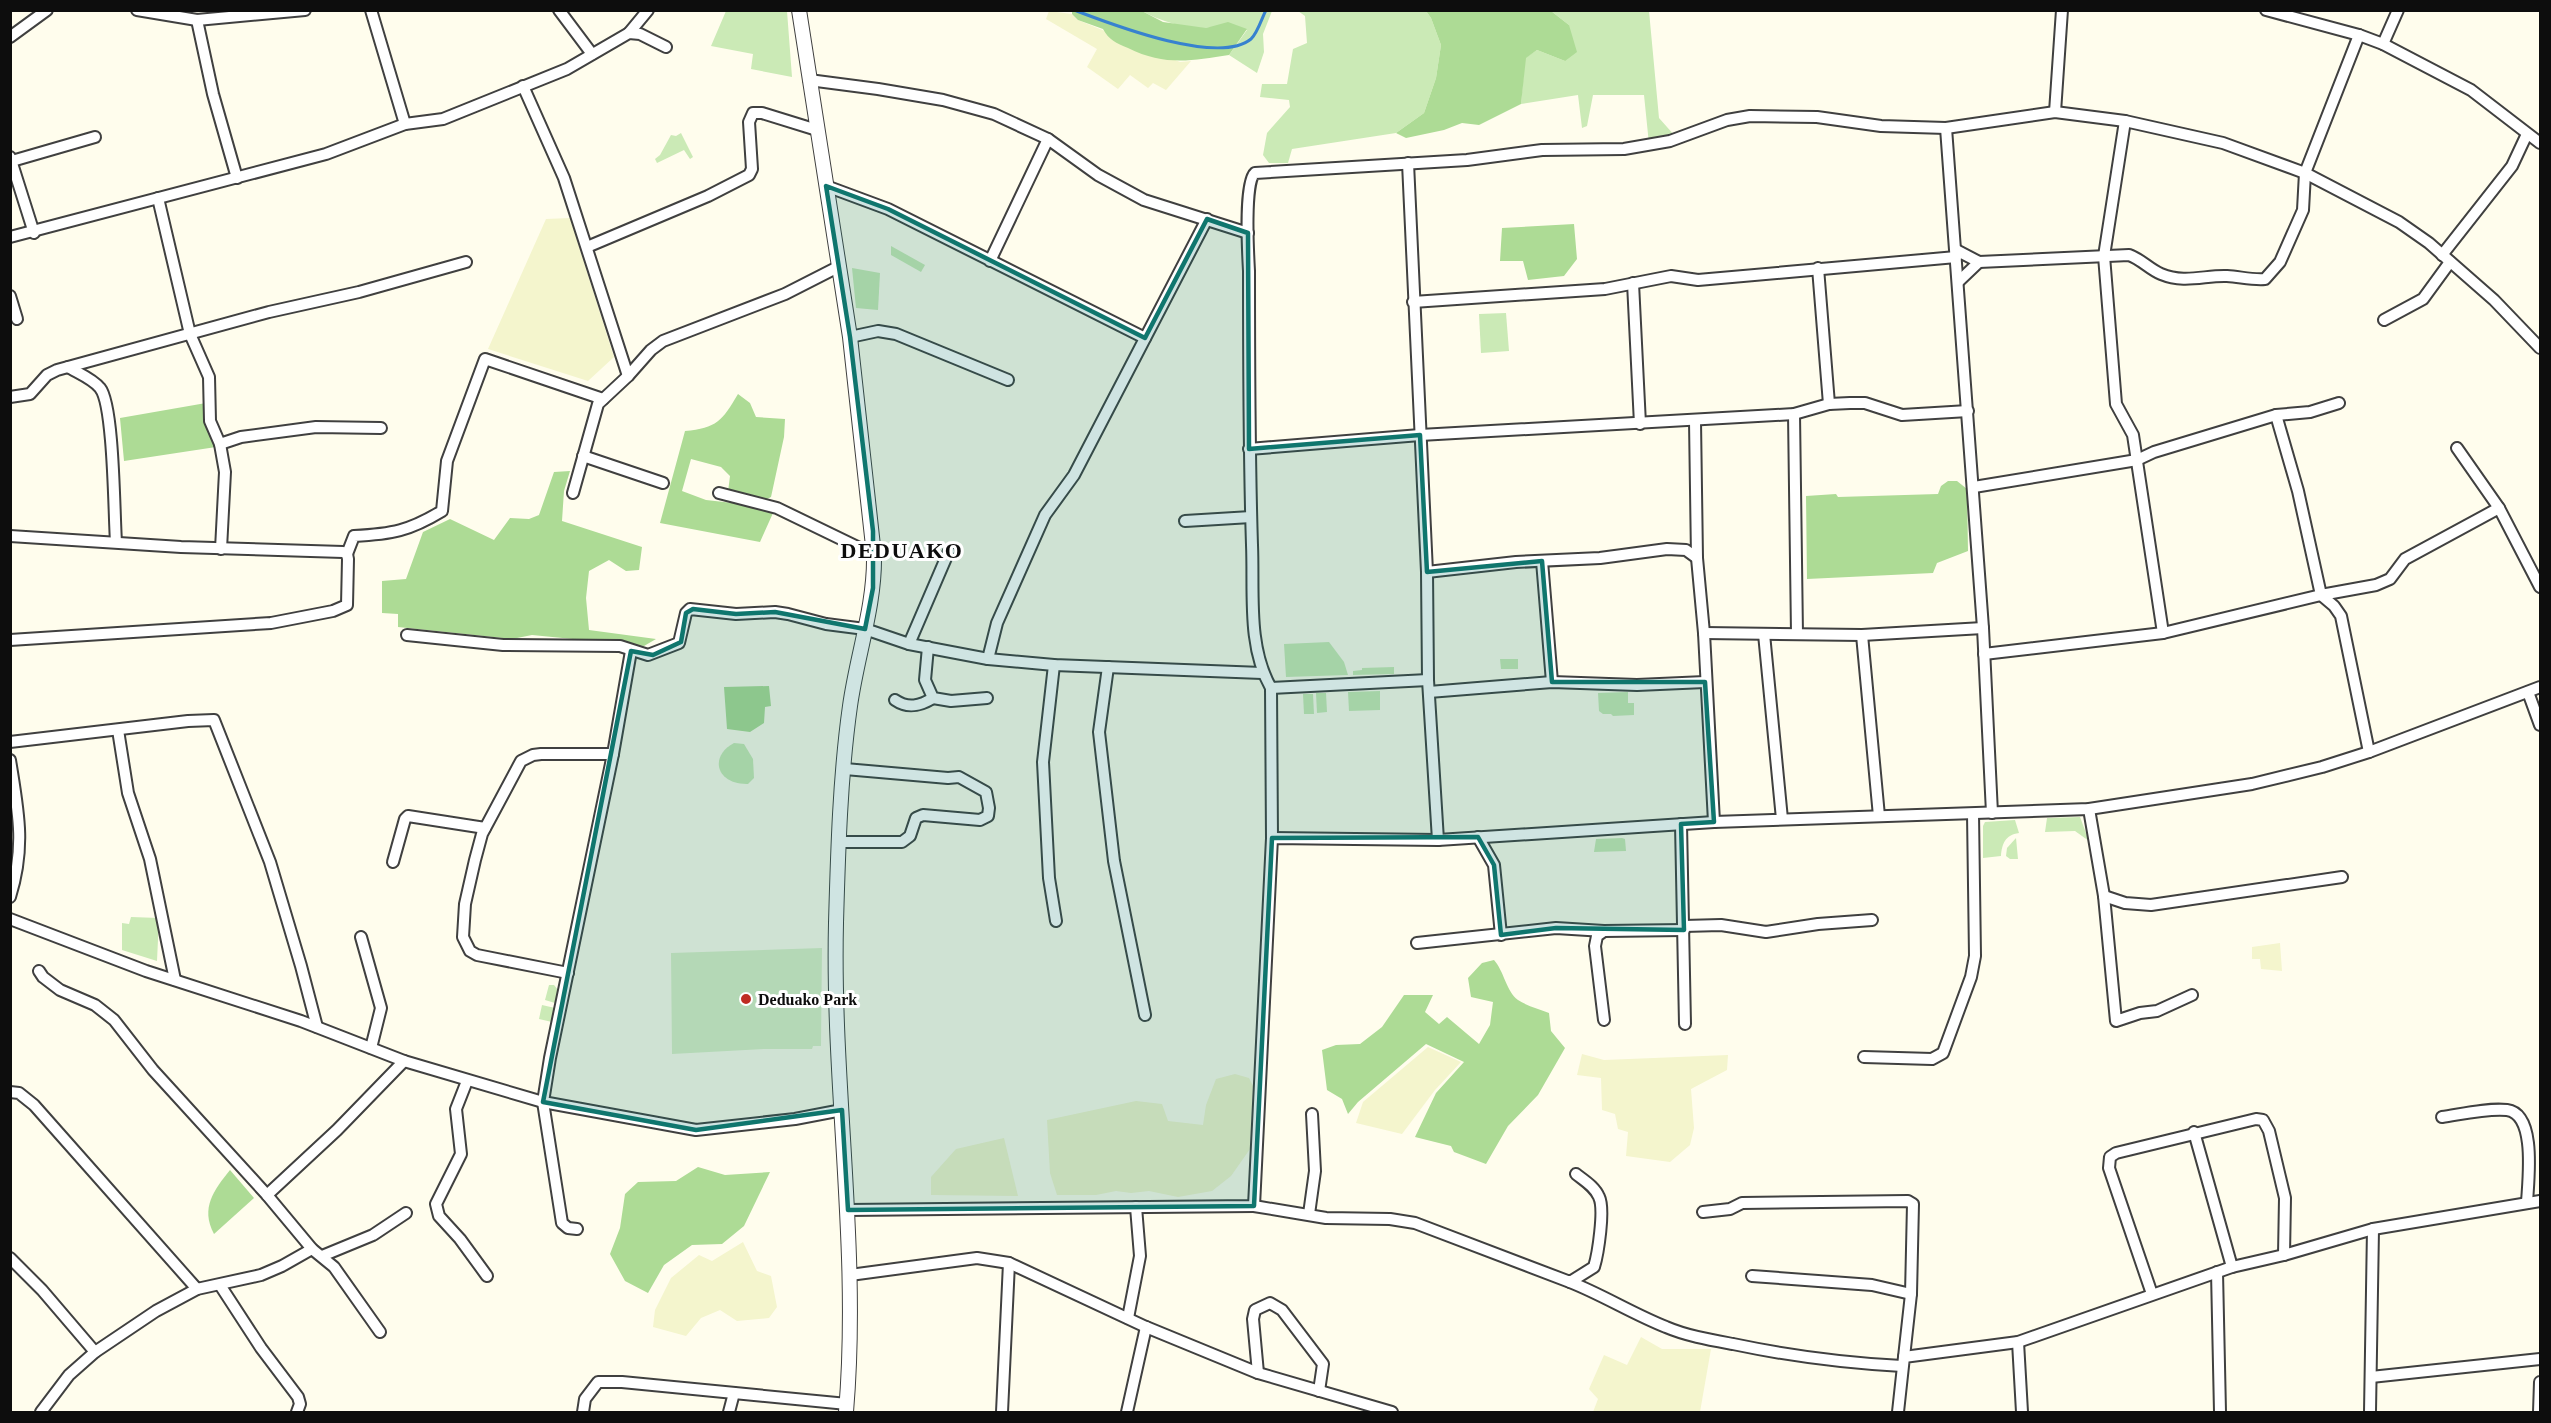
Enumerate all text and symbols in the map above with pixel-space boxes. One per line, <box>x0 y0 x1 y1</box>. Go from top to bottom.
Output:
district label: DEDUAKO <box>841 538 963 563</box>
place label: Deduako Park <box>758 991 857 1008</box>
marker: Deduako Park <box>739 992 753 1006</box>

